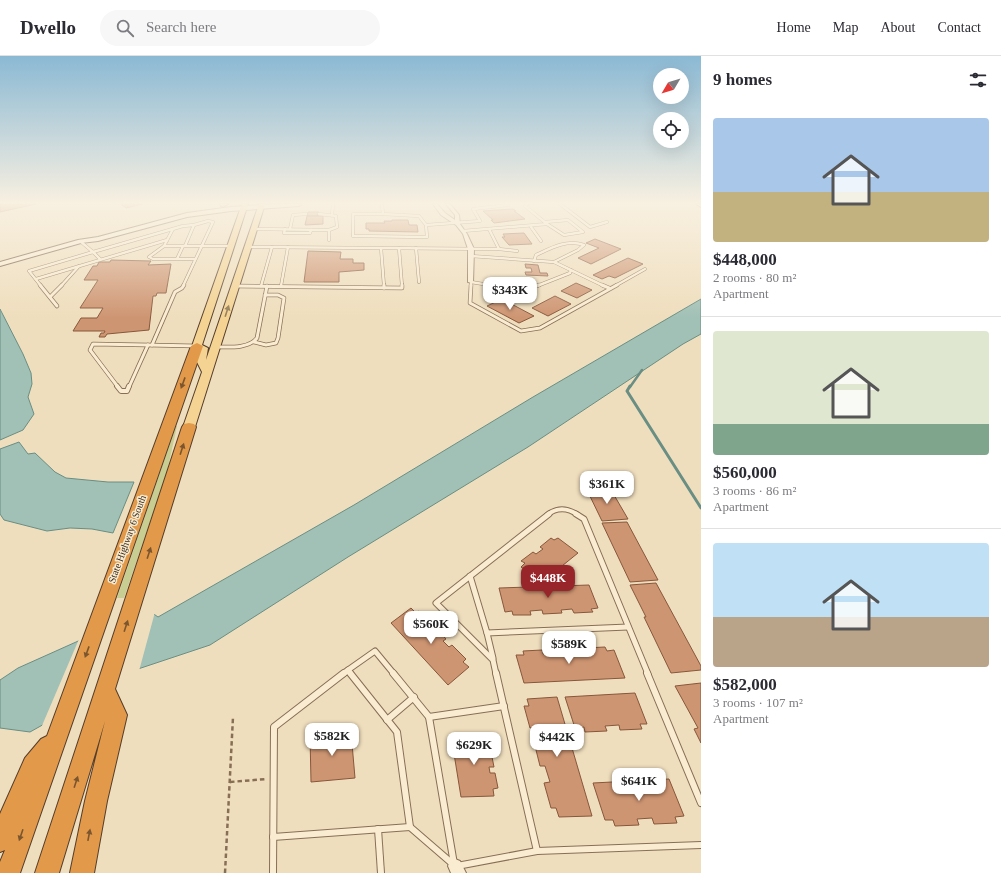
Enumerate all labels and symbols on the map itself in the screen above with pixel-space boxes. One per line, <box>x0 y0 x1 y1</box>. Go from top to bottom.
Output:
north arrow <box>653 68 689 104</box>
pin: $343K <box>482 277 538 311</box>
one-way arrow <box>224 305 230 317</box>
one-way arrow <box>180 377 186 389</box>
one-way arrow <box>179 443 185 455</box>
pin: $361K <box>579 471 635 505</box>
street label: State Highway 6 South <box>106 494 148 584</box>
one-way arrow <box>146 547 152 559</box>
pin: $448K <box>520 565 576 599</box>
pin: $560K <box>403 611 459 645</box>
one-way arrow <box>123 619 129 631</box>
pin: $589K <box>541 631 597 665</box>
one-way arrow <box>83 646 89 658</box>
pin: $582K <box>304 723 360 757</box>
pin: $442K <box>529 724 585 758</box>
pin: $629K <box>446 732 502 766</box>
pin: $641K <box>611 768 667 802</box>
one-way arrow <box>73 776 79 788</box>
one-way arrow <box>18 829 24 841</box>
one-way arrow <box>87 829 93 841</box>

